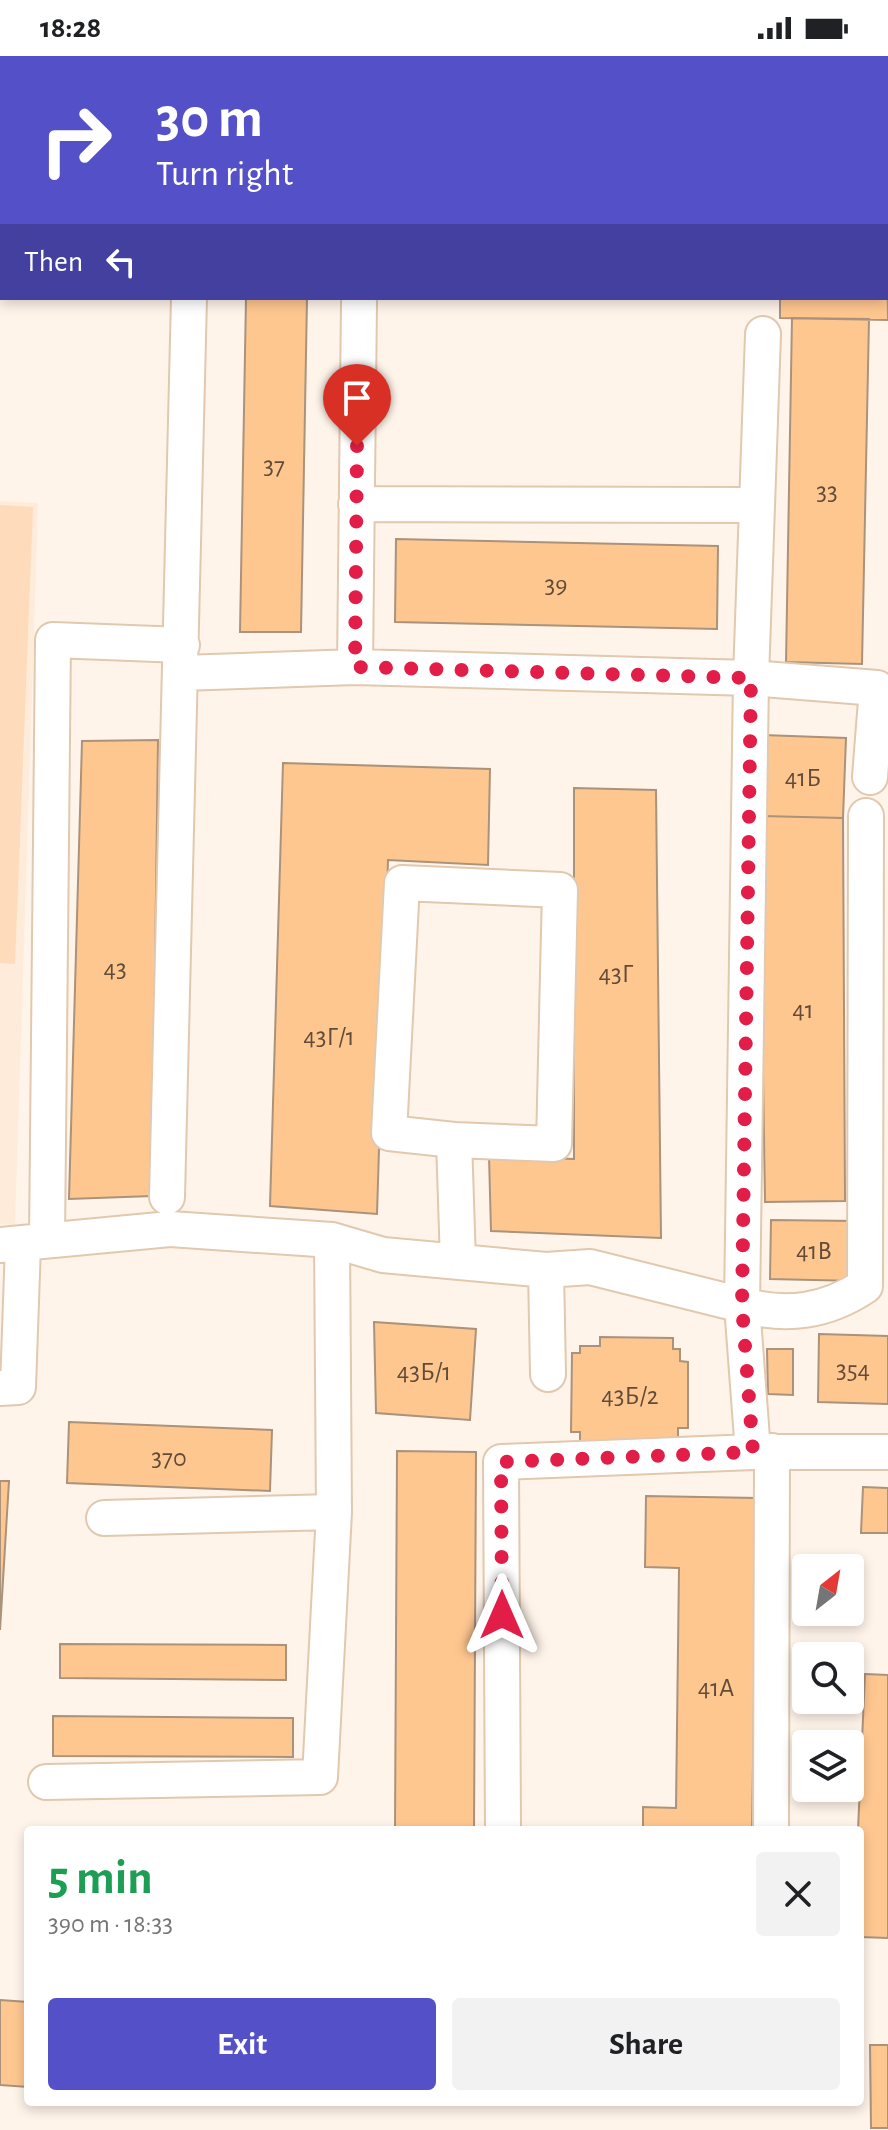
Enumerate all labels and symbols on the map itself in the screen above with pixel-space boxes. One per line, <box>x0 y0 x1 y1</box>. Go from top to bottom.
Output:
pin <box>323 364 391 446</box>
house number: 37 <box>263 453 285 479</box>
house number: 33 <box>816 479 838 505</box>
house number: 39 <box>545 572 567 598</box>
house number: 41Б <box>785 765 821 791</box>
house number: 43 <box>103 956 127 982</box>
house number: 43Г <box>599 961 634 987</box>
house number: 41 <box>792 997 814 1023</box>
house number: 43Г/1 <box>303 1024 355 1050</box>
house number: 41В <box>796 1238 832 1264</box>
house number: 354 <box>836 1357 870 1383</box>
house number: 43Б/1 <box>397 1359 451 1385</box>
house number: 43Б/2 <box>601 1383 659 1409</box>
house number: 370 <box>151 1445 187 1471</box>
north arrow <box>792 1554 864 1626</box>
position arrow <box>460 1573 544 1657</box>
house number: 41А <box>698 1675 734 1701</box>

